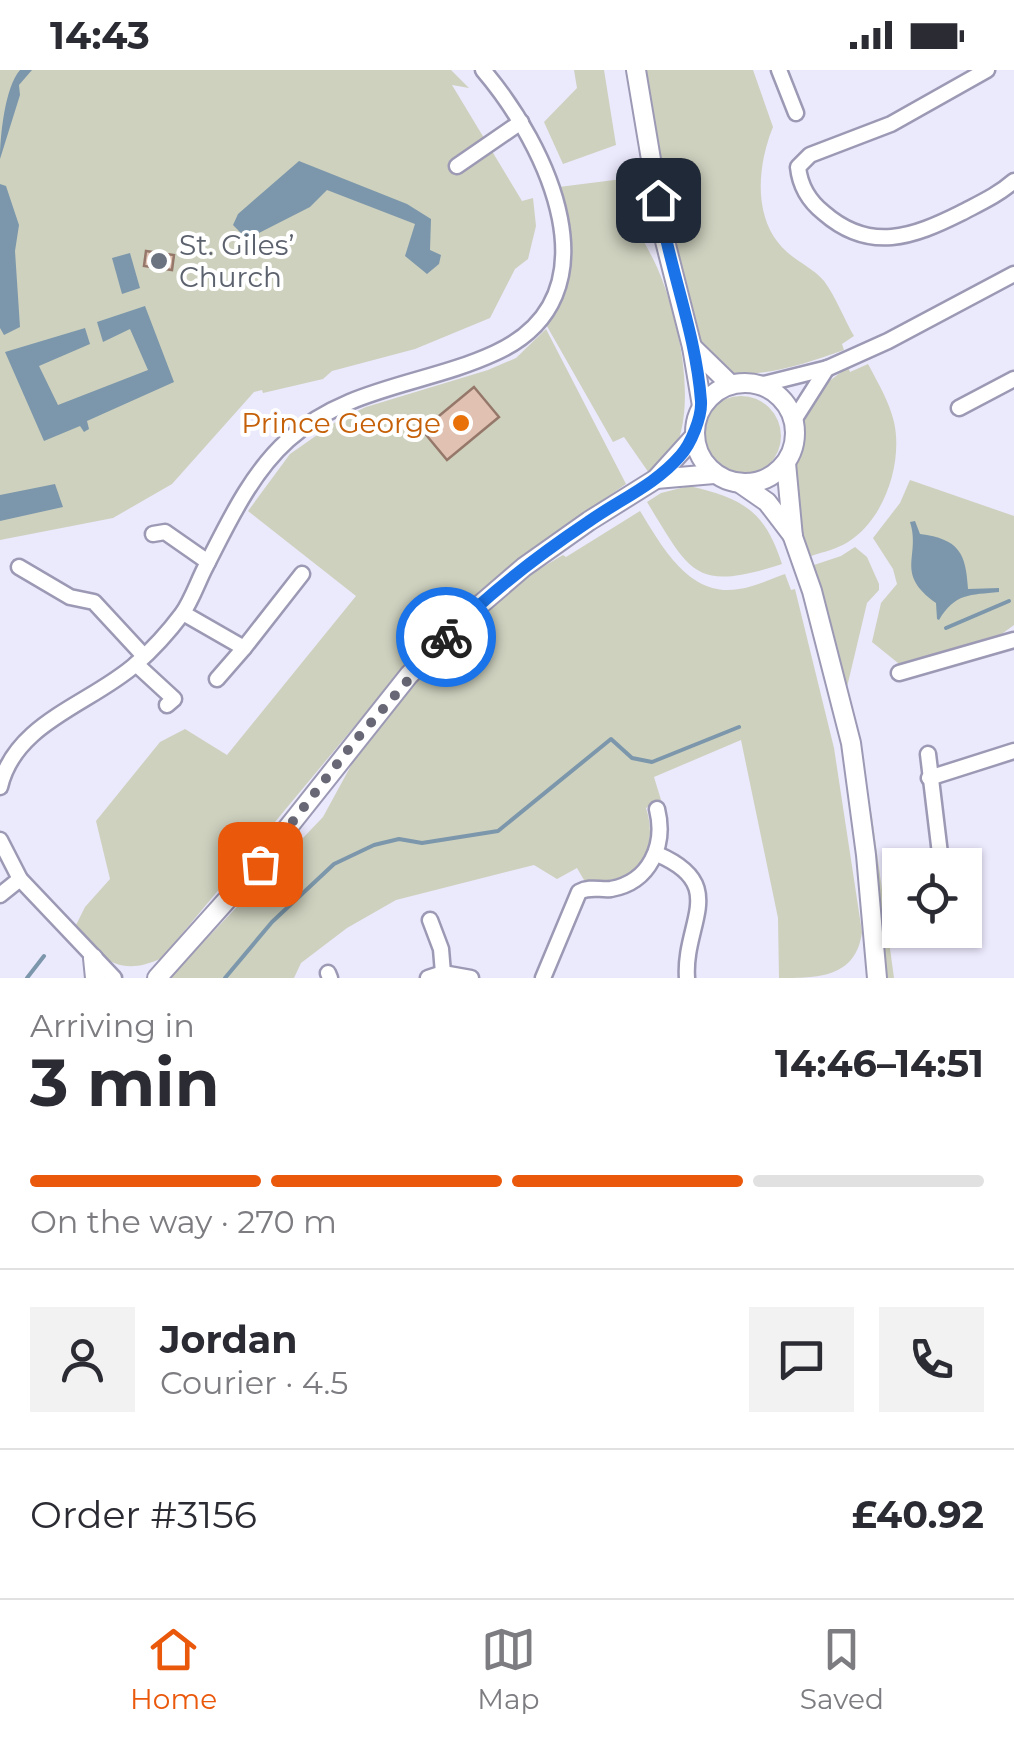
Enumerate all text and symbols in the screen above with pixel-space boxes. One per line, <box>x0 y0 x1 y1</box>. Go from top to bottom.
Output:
text: 14:43 <box>50 12 150 59</box>
pin <box>616 158 701 243</box>
icon: home <box>631 173 686 228</box>
place label: St. Giles’ Church <box>179 228 294 294</box>
marker: St. Giles’ Church <box>148 250 170 272</box>
place label: Prince George <box>241 406 441 440</box>
marker: Prince George <box>450 412 472 434</box>
courier <box>396 587 496 687</box>
icon: bike <box>419 610 474 665</box>
pin <box>218 822 303 907</box>
icon: bag <box>233 837 288 892</box>
map controls <box>882 848 982 948</box>
button: locate <box>882 848 982 948</box>
text: Arriving in <box>30 1006 195 1045</box>
text: 14:46–14:51 <box>775 1040 984 1087</box>
text: 3 min <box>30 1043 220 1122</box>
text: On the way · 270 m <box>30 1202 337 1241</box>
button: person <box>30 1307 135 1412</box>
button: chat <box>749 1307 854 1412</box>
button: phone <box>879 1307 984 1412</box>
text: Jordan <box>160 1316 298 1363</box>
text: Courier · 4.5 <box>160 1363 348 1402</box>
text: Order #3156 <box>30 1491 257 1538</box>
text: £40.92 <box>852 1491 984 1538</box>
tab: Home <box>130 1622 217 1716</box>
tab: Map <box>477 1622 540 1716</box>
tab: Saved <box>800 1622 884 1716</box>

